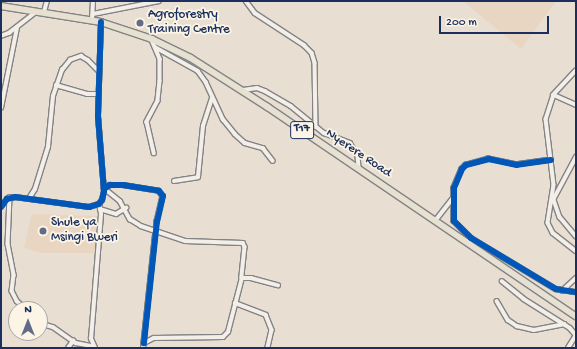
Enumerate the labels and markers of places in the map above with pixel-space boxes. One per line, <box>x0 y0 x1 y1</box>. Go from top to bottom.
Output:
place label: Agroforestry Training Centre <box>148 8 230 39</box>
marker: Agroforestry Training Centre <box>135 18 145 28</box>
place label: Shule ya Msingi Bweri <box>51 216 118 247</box>
marker: Shule ya Msingi Bweri <box>38 226 48 236</box>

